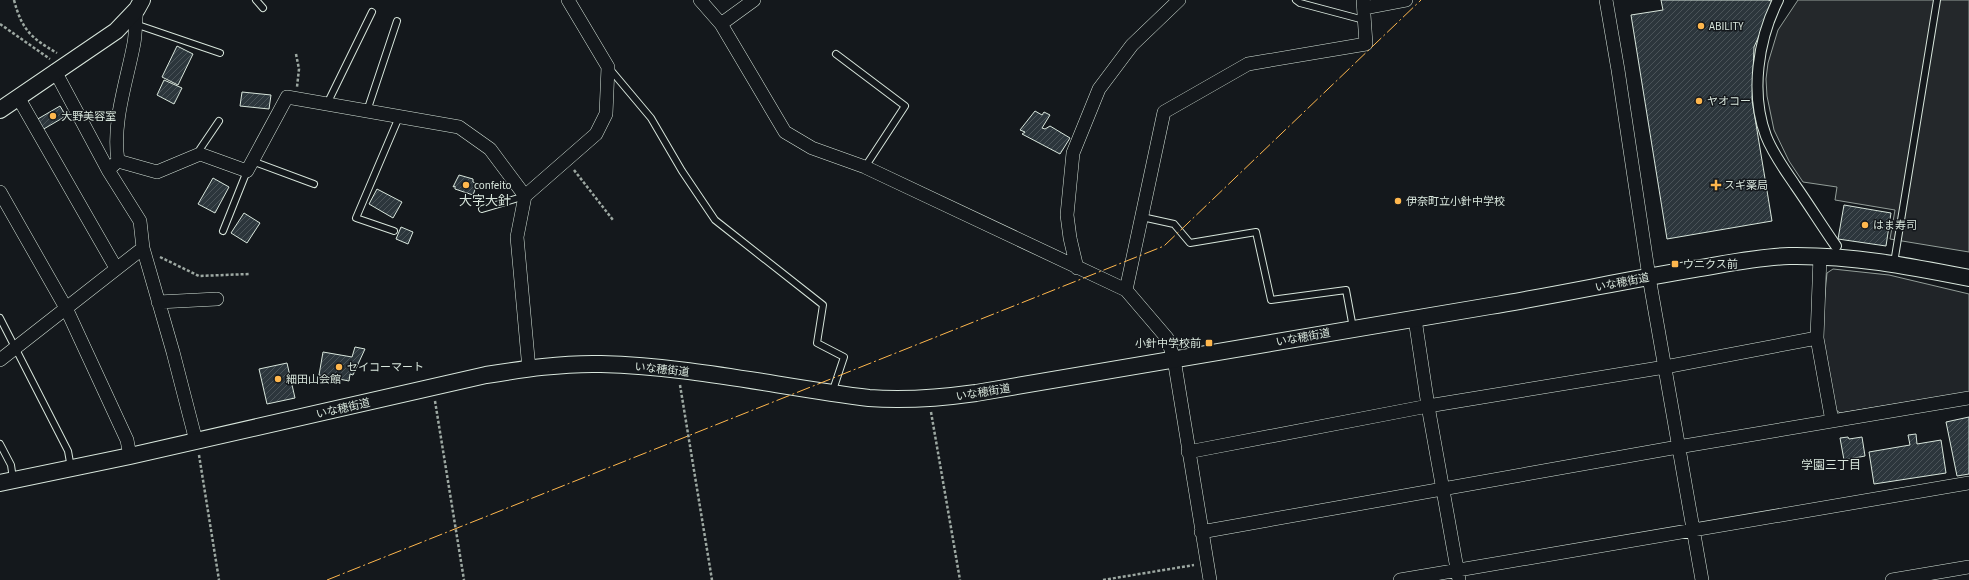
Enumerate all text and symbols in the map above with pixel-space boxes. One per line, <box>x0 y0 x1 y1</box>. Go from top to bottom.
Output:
place label: ABILITY <box>1709 19 1744 34</box>
marker: ABILITY <box>1696 21 1706 31</box>
place label: ヤオコー <box>1707 94 1751 109</box>
marker: ヤオコー <box>1694 96 1704 106</box>
place label: 大野美容室 <box>61 109 116 124</box>
marker: 大野美容室 <box>48 111 58 121</box>
place label: confeito <box>474 178 512 193</box>
place label: スギ薬局 <box>1724 178 1768 193</box>
marker: confeito <box>461 180 471 190</box>
marker: スギ薬局 <box>1711 180 1721 190</box>
district label: 大字大針 <box>459 192 511 210</box>
place label: 伊奈町立小針中学校 <box>1406 194 1505 209</box>
marker: 伊奈町立小針中学校 <box>1393 196 1403 206</box>
place label: はま寿司 <box>1873 218 1917 233</box>
marker: はま寿司 <box>1860 220 1870 230</box>
place label: ウニクス前 <box>1683 257 1738 272</box>
marker: ウニクス前 <box>1670 259 1680 269</box>
street label: いな穂街道 <box>1594 270 1651 295</box>
street label: いな穂街道 <box>1275 325 1331 350</box>
place label: 小針中学校前 <box>1135 336 1201 351</box>
marker: 小針中学校前 <box>1204 338 1214 348</box>
street label: いな穂街道 <box>634 359 690 380</box>
place label: セイコーマート <box>347 360 424 375</box>
marker: セイコーマート <box>334 362 344 372</box>
place label: 細田山会館 <box>286 372 341 387</box>
marker: 細田山会館 <box>273 374 283 384</box>
street label: いな穂街道 <box>955 381 1011 404</box>
street label: いな穂街道 <box>315 395 372 422</box>
district label: 学園三丁目 <box>1801 457 1861 474</box>

